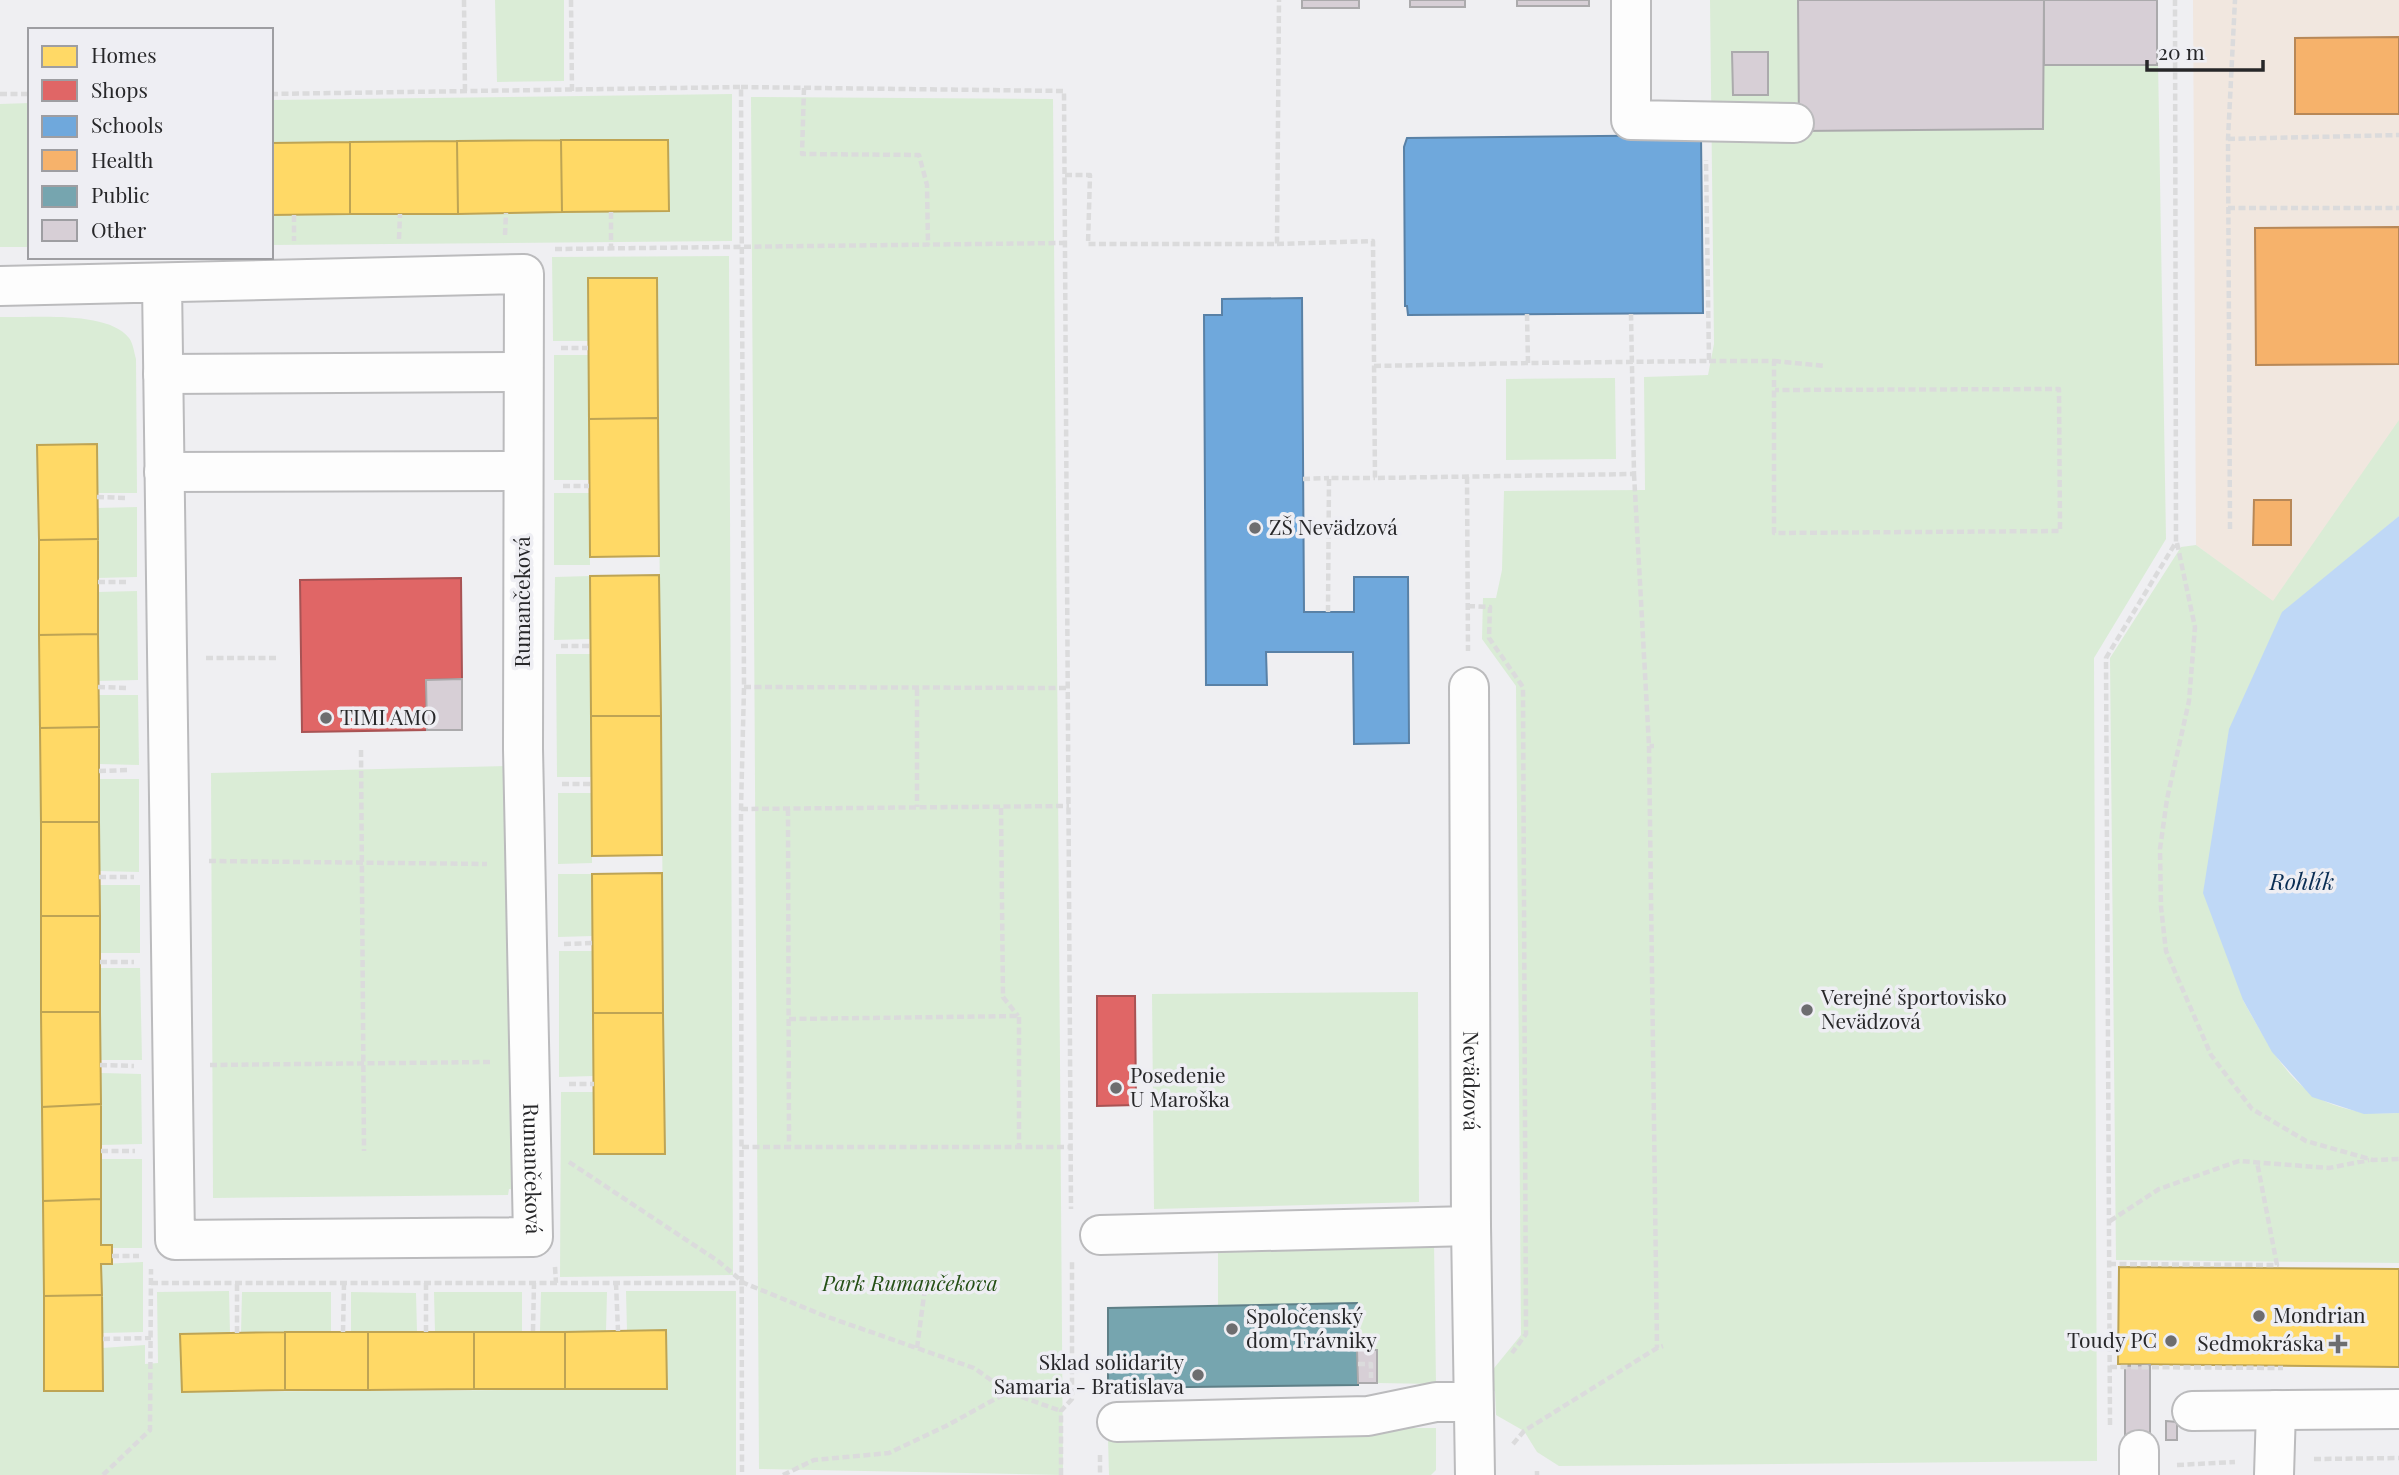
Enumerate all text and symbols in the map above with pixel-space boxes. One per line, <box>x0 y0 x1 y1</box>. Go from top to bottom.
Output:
legend <box>28 28 273 259</box>
scale bar <box>2147 28 2262 72</box>
text: 20 m <box>2158 37 2205 65</box>
text: Homes <box>91 40 157 68</box>
text: Shops <box>91 75 148 103</box>
text: Schools <box>91 110 163 138</box>
text: Health <box>91 145 154 173</box>
text: Public <box>91 180 149 208</box>
text: Other <box>91 215 147 243</box>
place label: ZŠ Nevädzová <box>1269 512 1398 540</box>
marker: ZŠ Nevädzová <box>1247 520 1263 536</box>
street label: Rumančeková <box>507 536 535 668</box>
place label: TIMI AMO <box>340 702 437 730</box>
marker: TIMI AMO <box>318 710 334 726</box>
water label: Rohlík <box>2269 865 2335 896</box>
place label: Verejné športovisko Nevädzová <box>1820 982 2007 1034</box>
marker: Verejné športovisko Nevädzová <box>1799 1002 1815 1018</box>
street label: Nevädzová <box>1458 1031 1487 1131</box>
place label: Posedenie U Maroška <box>1130 1060 1230 1112</box>
marker: Posedenie U Maroška <box>1108 1080 1124 1096</box>
street label: Rumančeková <box>518 1103 549 1235</box>
park label: Park Rumančekova <box>821 1268 998 1296</box>
place label: Mondrian <box>2273 1300 2366 1328</box>
place label: Spoločenský dom Trávniky <box>1246 1301 1377 1353</box>
marker: Mondrian <box>2251 1308 2267 1324</box>
marker: Spoločenský dom Trávniky <box>1224 1321 1240 1337</box>
place label: Toudy PC <box>2067 1325 2157 1353</box>
place label: Sedmokráska <box>2197 1328 2325 1356</box>
marker: Toudy PC <box>2163 1333 2179 1349</box>
marker: Sedmokráska <box>2330 1336 2346 1352</box>
place label: Sklad solidarity Samaria - Bratislava <box>994 1347 1185 1399</box>
marker: Sklad solidarity Samaria - Bratislava <box>1190 1367 1206 1383</box>

